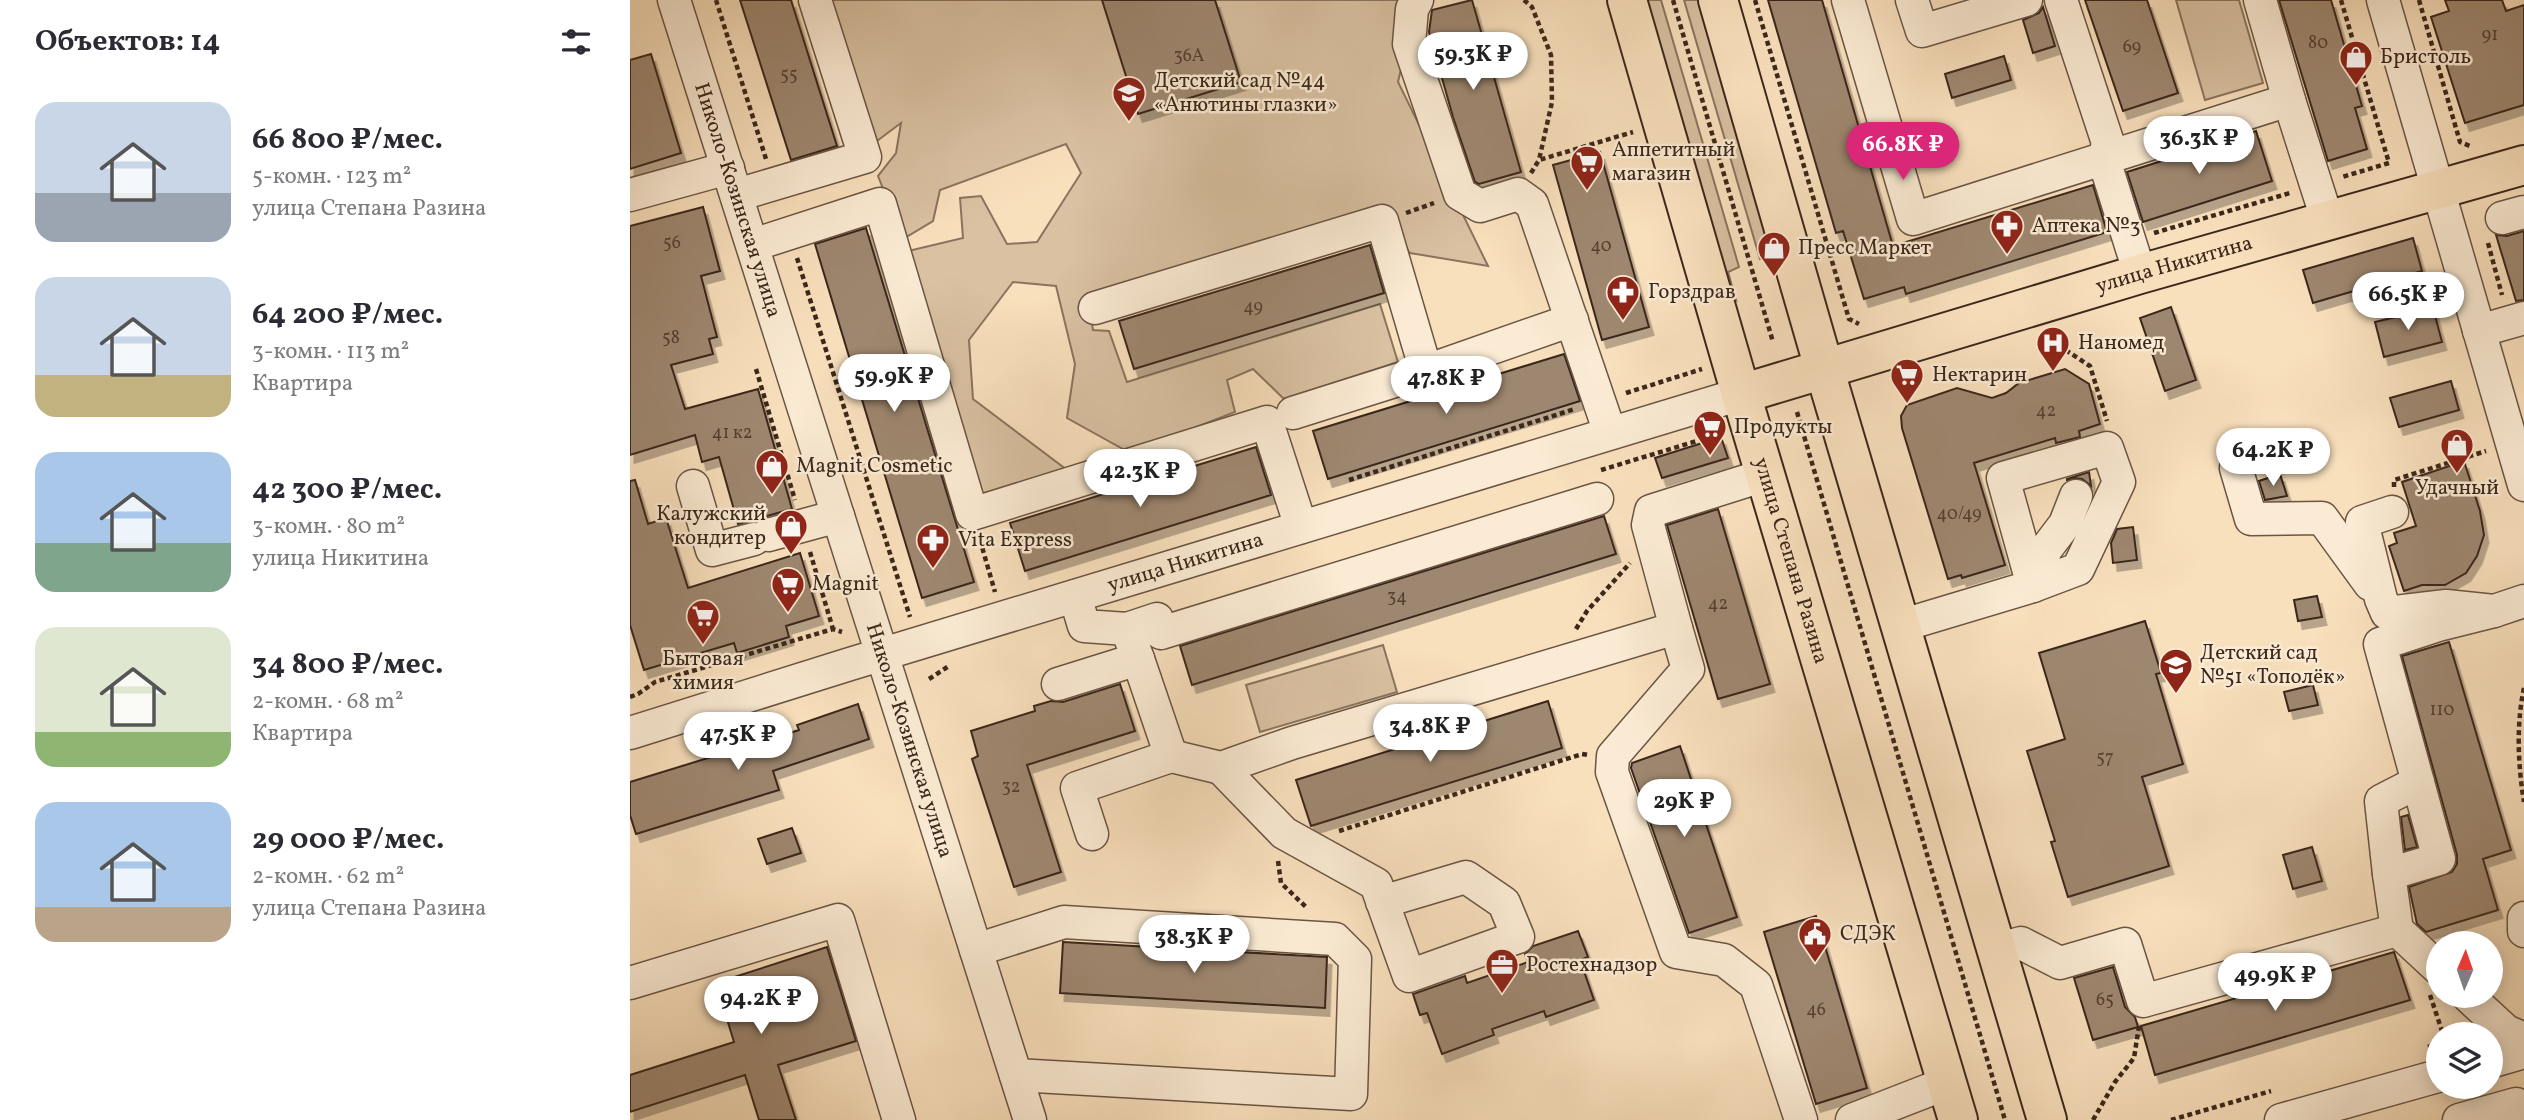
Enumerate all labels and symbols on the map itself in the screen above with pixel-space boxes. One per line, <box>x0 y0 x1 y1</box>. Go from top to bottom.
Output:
house number: 91 <box>2482 23 2498 48</box>
house number: 80 <box>2308 31 2328 56</box>
pin: 59.3K ₽ <box>1408 32 1538 92</box>
house number: 69 <box>2123 35 2141 60</box>
shop icon: Бристоль <box>2337 38 2375 87</box>
place label: Бристоль <box>2380 43 2471 72</box>
house number: 36А <box>1173 44 1205 69</box>
house number: 55 <box>780 63 798 88</box>
place label: Детский сад №44 «Анютины глазки» <box>1154 67 1338 120</box>
school or university icon: Детский сад №44 «Анютины глазки» <box>1110 74 1148 123</box>
street label: Николо-Козинская улица <box>687 79 789 321</box>
pin: 36.3K ₽ <box>2134 116 2264 176</box>
pin: 66.8K ₽ <box>1838 122 1968 182</box>
place label: Аппетитный магазин <box>1612 136 1735 189</box>
supermarket icon: Аппетитный магазин <box>1568 143 1606 192</box>
pharmacy icon: Аптека №3 <box>1988 207 2026 256</box>
place label: Аптека №3 <box>2032 212 2141 241</box>
street label: улица Никитина <box>2092 228 2256 301</box>
shop icon: Пресс Маркет <box>1755 229 1793 278</box>
house number: 56 <box>663 231 681 256</box>
house number: 40 <box>1590 234 1612 259</box>
place label: Пресс Маркет <box>1798 234 1932 263</box>
pin: 66.5K ₽ <box>2343 272 2473 332</box>
pharmacy icon: Горздрав <box>1604 273 1642 322</box>
place label: Горздрав <box>1648 278 1736 307</box>
house number: 49 <box>1243 295 1263 320</box>
hospital icon: Наномед <box>2034 324 2072 373</box>
house number: 58 <box>662 326 680 351</box>
place label: Наномед <box>2078 329 2164 358</box>
pin: 59.9K ₽ <box>829 354 959 414</box>
pin: 47.8K ₽ <box>1381 356 1511 416</box>
supermarket icon: Нектарин <box>1888 356 1926 405</box>
place label: Нектарин <box>1932 361 2027 390</box>
house number: 42 <box>2036 399 2056 424</box>
supermarket icon: Продукты <box>1691 408 1729 457</box>
place label: Продукты <box>1734 413 1833 442</box>
house number: 41 к2 <box>712 421 752 446</box>
shop icon: Удачный <box>2438 426 2476 475</box>
pin: 64.2K ₽ <box>2208 428 2338 488</box>
shop icon: Magnit Cosmetic <box>753 447 791 496</box>
pin: 42.3K ₽ <box>1075 449 1205 509</box>
place label: Magnit Cosmetic <box>796 452 953 481</box>
street label: улица Степана Разина <box>1746 454 1835 667</box>
place label: Удачный <box>2415 474 2499 503</box>
place label: Калужский кондитер <box>656 500 766 553</box>
house number: 40/49 <box>1937 502 1981 527</box>
shop icon: Калужский кондитер <box>772 507 810 556</box>
pharmacy icon: Vita Express <box>914 521 952 570</box>
street label: улица Никитина <box>1104 525 1267 600</box>
place label: Vita Express <box>958 526 1072 555</box>
supermarket icon: Magnit <box>769 565 807 614</box>
place label: Magnit <box>812 570 879 599</box>
house number: 34 <box>1387 585 1407 610</box>
house number: 42 <box>1708 592 1728 617</box>
supermarket icon: Бытовая химия <box>684 597 722 646</box>
street label: Николо-Козинская улица <box>858 619 960 862</box>
place label: Детский сад №51 «Тополёк» <box>2200 639 2345 692</box>
place label: Бытовая химия <box>662 645 744 698</box>
school or university icon: Детский сад №51 «Тополёк» <box>2157 646 2195 695</box>
house number: 110 <box>2430 698 2455 723</box>
pin: 34.8K ₽ <box>1365 704 1495 764</box>
pin: 47.5K ₽ <box>673 712 803 772</box>
house number: 57 <box>2096 746 2114 771</box>
house number: 32 <box>1002 775 1020 800</box>
pin: 29K ₽ <box>1635 780 1733 839</box>
public building icon: СДЭК <box>1796 915 1834 964</box>
pin: 38.3K ₽ <box>1129 916 1259 975</box>
place label: СДЭК <box>1840 920 1896 949</box>
north arrow <box>2426 931 2502 1008</box>
office icon: Ростехнадзор <box>1483 946 1521 995</box>
place label: Ростехнадзор <box>1526 951 1657 980</box>
pin: 49.9K ₽ <box>2210 954 2340 1013</box>
pin: 94.2K ₽ <box>696 976 826 1036</box>
house number: 65 <box>2096 988 2114 1013</box>
house number: 46 <box>1806 998 1826 1023</box>

